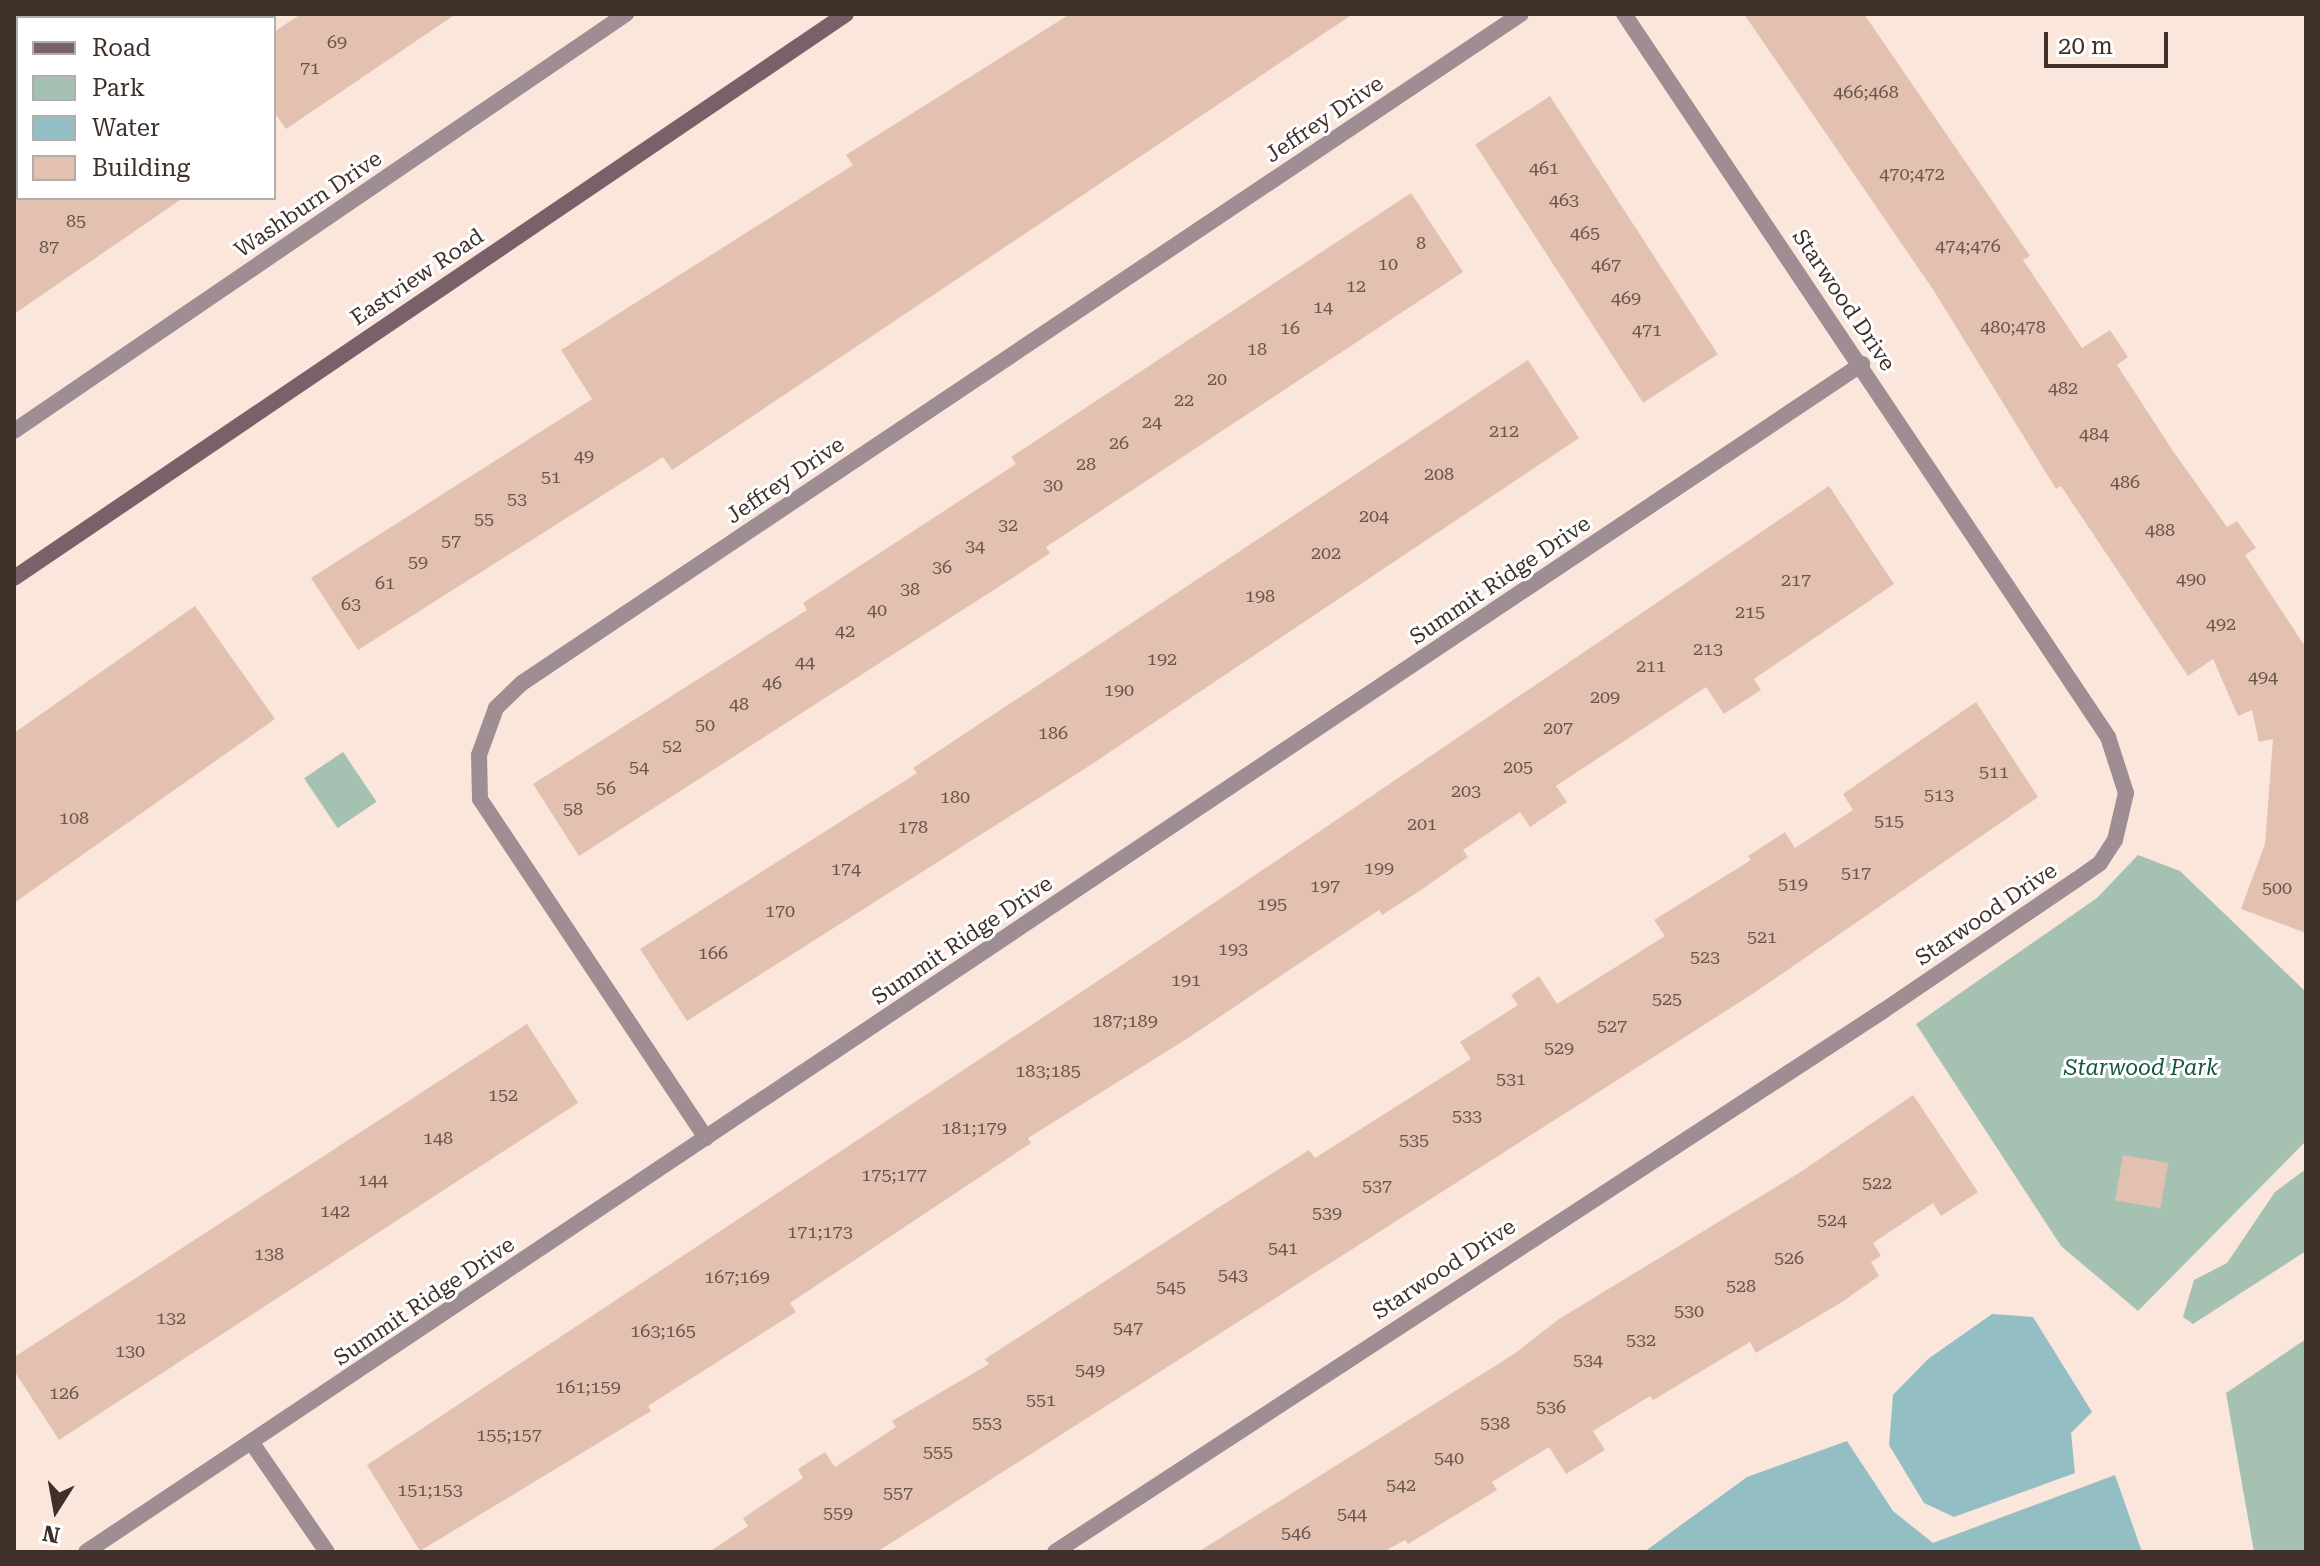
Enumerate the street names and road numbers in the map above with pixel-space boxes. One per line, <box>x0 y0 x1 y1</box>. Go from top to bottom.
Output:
street label: Jeffrey Drive <box>1260 70 1388 168</box>
street label: Washburn Drive <box>229 145 387 263</box>
street label: Eastview Road <box>346 223 488 331</box>
street label: Starwood Drive <box>1787 224 1901 376</box>
street label: Jeffrey Drive <box>721 431 849 529</box>
street label: Summit Ridge Drive <box>1405 510 1595 650</box>
street label: Starwood Drive <box>1910 857 2062 971</box>
street label: Summit Ridge Drive <box>867 870 1057 1010</box>
street label: Starwood Drive <box>1368 1213 1520 1325</box>
street label: Summit Ridge Drive <box>329 1231 519 1371</box>

